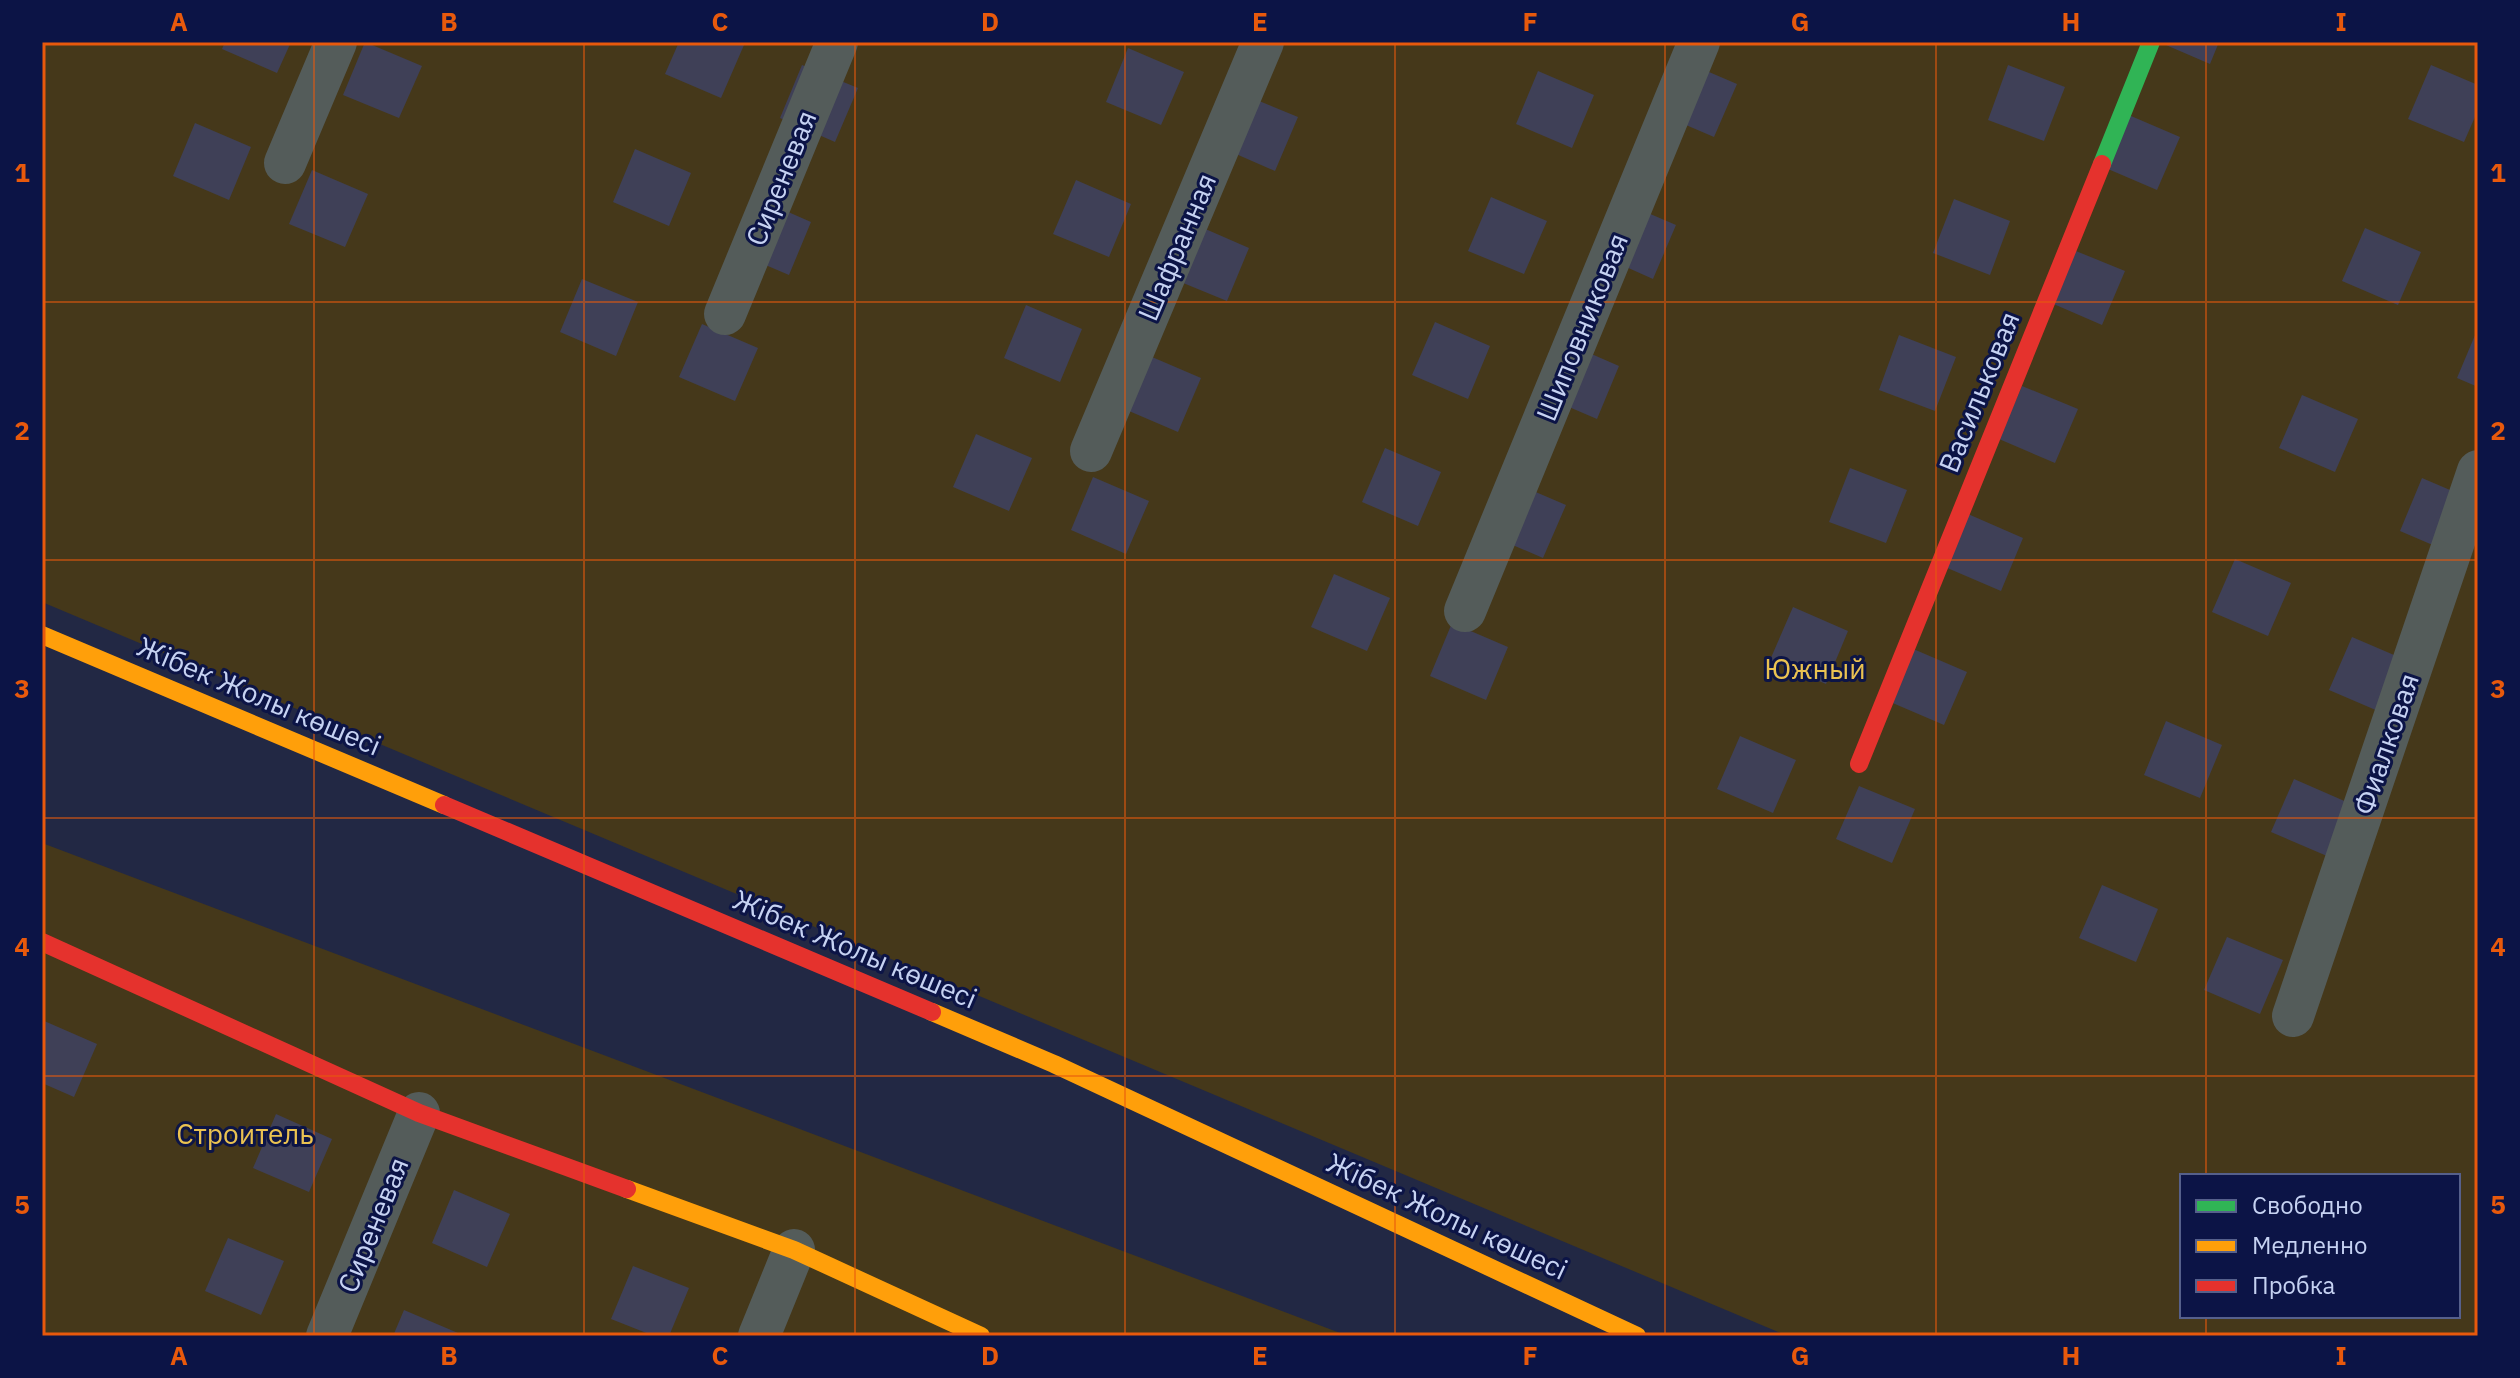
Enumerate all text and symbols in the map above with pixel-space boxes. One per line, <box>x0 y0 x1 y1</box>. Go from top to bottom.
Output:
text: A <box>170 4 188 38</box>
text: B <box>440 4 458 38</box>
text: C <box>712 4 729 38</box>
text: D <box>981 4 999 38</box>
text: E <box>1252 4 1268 38</box>
text: F <box>1522 4 1538 38</box>
text: G <box>1791 4 1809 38</box>
text: H <box>2062 4 2080 38</box>
text: I <box>2335 4 2347 38</box>
street label: Сиреневая <box>737 105 824 251</box>
text: 1 <box>14 155 30 189</box>
text: 1 <box>2490 155 2506 189</box>
street label: Шафранная <box>1129 167 1224 326</box>
street label: Шиповниковая <box>1527 227 1636 426</box>
street label: Васильковая <box>1930 306 2028 478</box>
text: 2 <box>14 413 30 447</box>
text: 2 <box>2490 413 2506 447</box>
street label: Жібек Жолы көшесі <box>132 627 387 764</box>
park label: Южный <box>1764 650 1866 687</box>
street label: Фиалковая <box>2344 668 2427 819</box>
text: 3 <box>14 671 30 705</box>
text: 3 <box>2490 671 2506 705</box>
street label: Жібек Жолы көшесі <box>728 880 983 1017</box>
text: 4 <box>14 929 30 963</box>
text: 4 <box>2490 929 2506 963</box>
park label: Строитель <box>176 1115 314 1152</box>
street label: Жібек Жолы көшесі <box>1321 1143 1574 1288</box>
street label: Сиреневая <box>329 1152 416 1298</box>
legend <box>2180 1174 2460 1318</box>
text: 5 <box>14 1187 30 1221</box>
text: 5 <box>2490 1187 2506 1221</box>
text: Свободно <box>2252 1189 2363 1221</box>
text: Медленно <box>2252 1229 2368 1261</box>
text: Пробка <box>2252 1269 2336 1301</box>
text: A <box>170 1338 188 1372</box>
text: B <box>440 1338 458 1372</box>
text: C <box>712 1338 729 1372</box>
text: D <box>981 1338 999 1372</box>
text: E <box>1252 1338 1268 1372</box>
text: F <box>1522 1338 1538 1372</box>
text: G <box>1791 1338 1809 1372</box>
text: H <box>2062 1338 2080 1372</box>
text: I <box>2335 1338 2347 1372</box>

